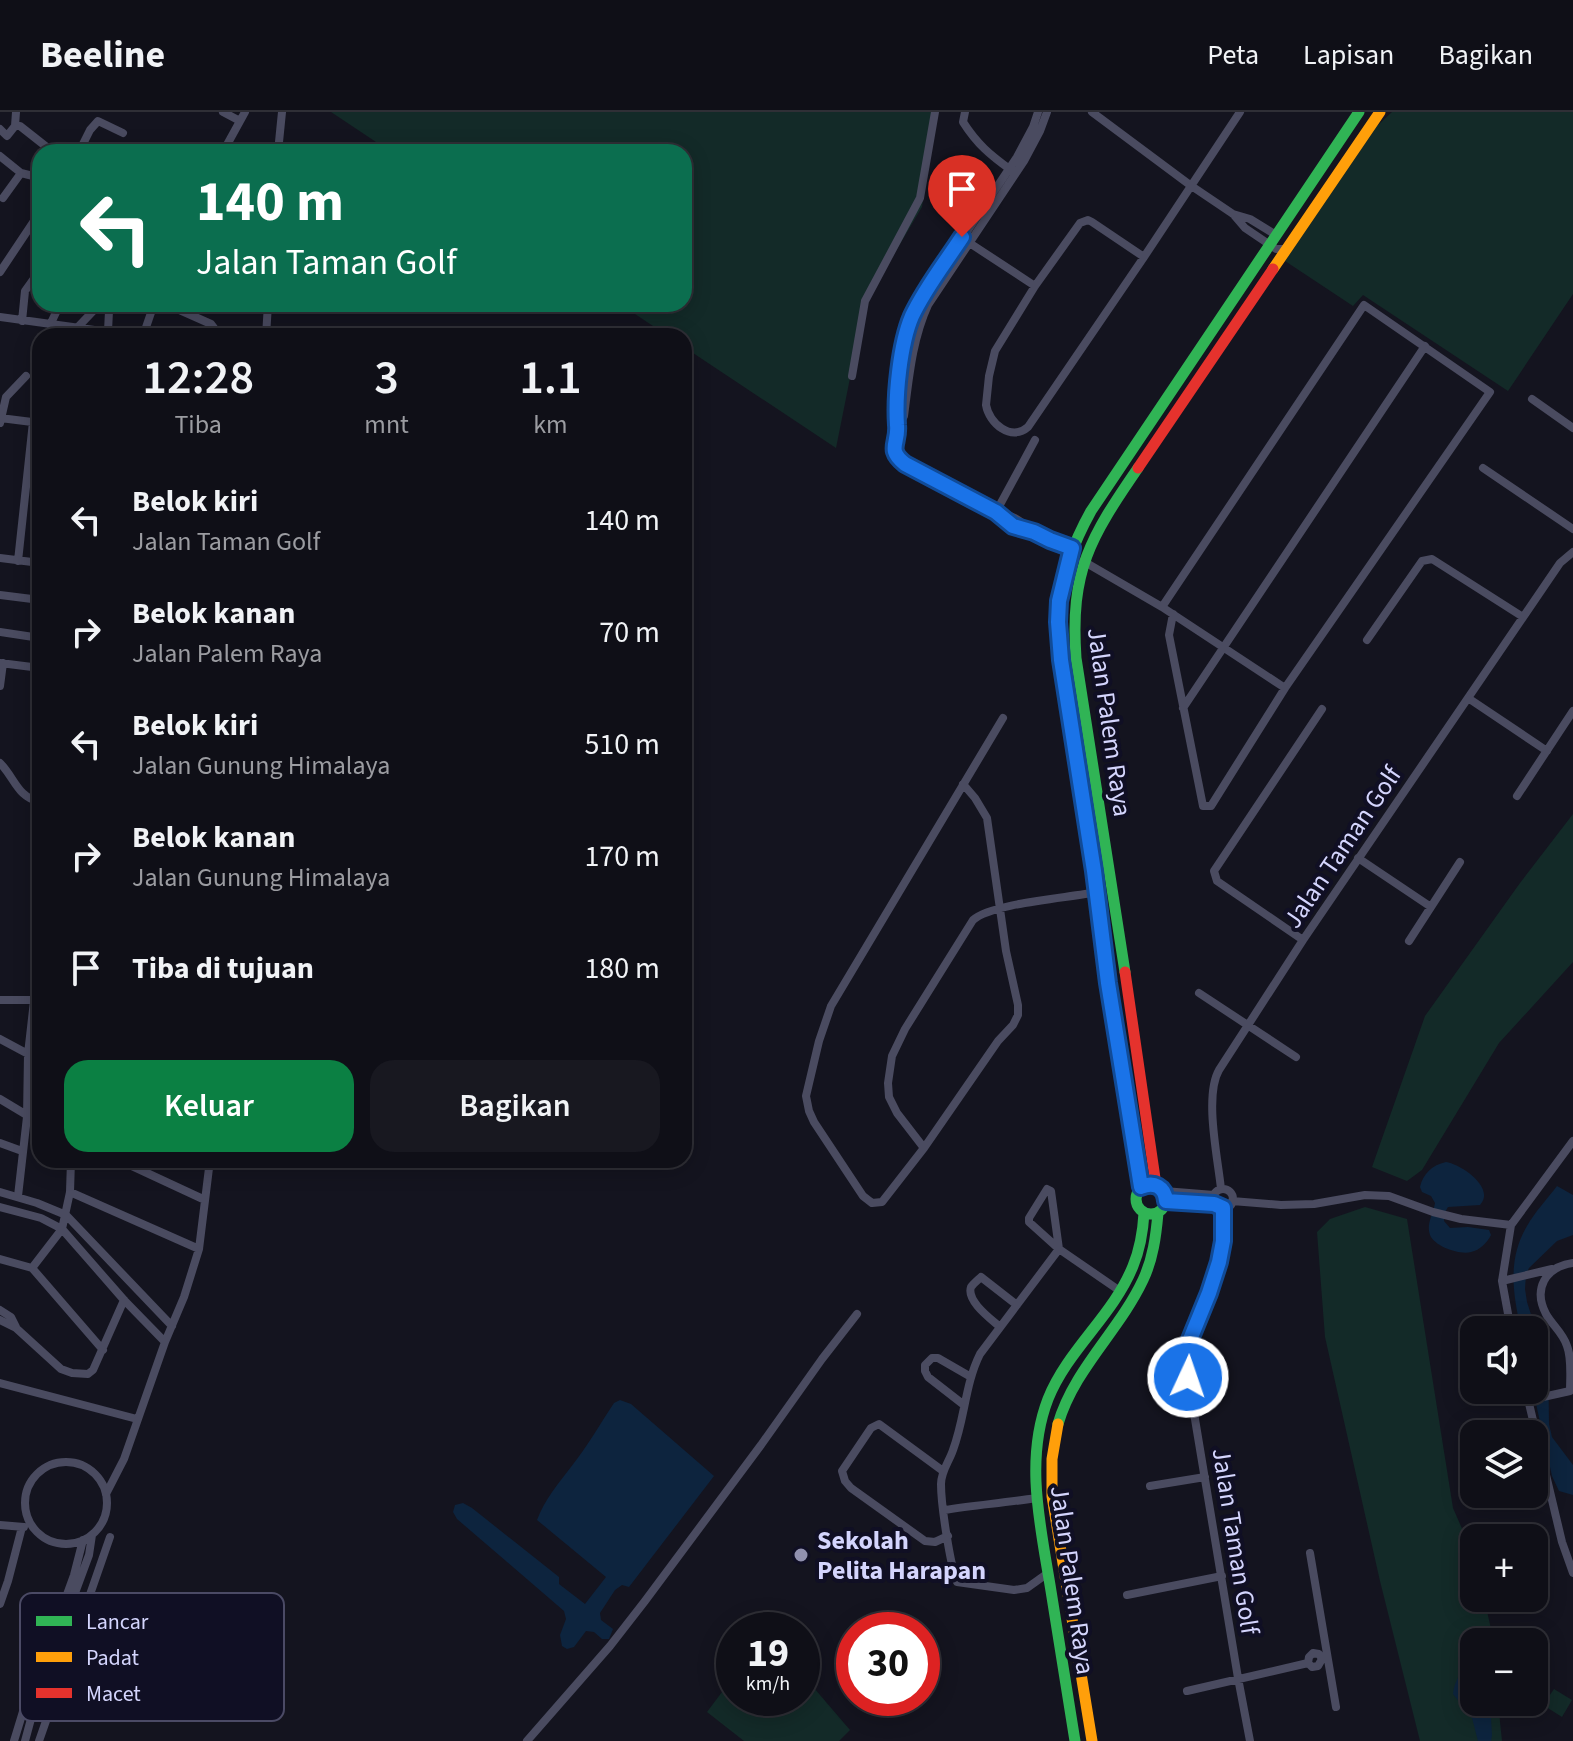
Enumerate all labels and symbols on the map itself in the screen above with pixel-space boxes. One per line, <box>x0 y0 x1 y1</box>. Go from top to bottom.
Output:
pin <box>928 155 996 237</box>
street label: Jalan Palem Raya <box>1078 625 1141 819</box>
street label: Jalan Taman Golf <box>1274 758 1411 936</box>
position arrow <box>1146 1335 1230 1419</box>
street label: Jalan Taman Golf <box>1203 1445 1269 1638</box>
street label: Jalan Palem Raya <box>1041 1483 1104 1677</box>
place label: Sekolah Pelita Harapan <box>817 1522 986 1589</box>
marker: Sekolah Pelita Harapan <box>792 1546 810 1564</box>
legend <box>20 1593 284 1721</box>
text: Lancar <box>86 1606 149 1638</box>
speed limit sign: 30 <box>836 1612 940 1716</box>
text: Padat <box>86 1642 140 1674</box>
text: Macet <box>86 1678 141 1710</box>

